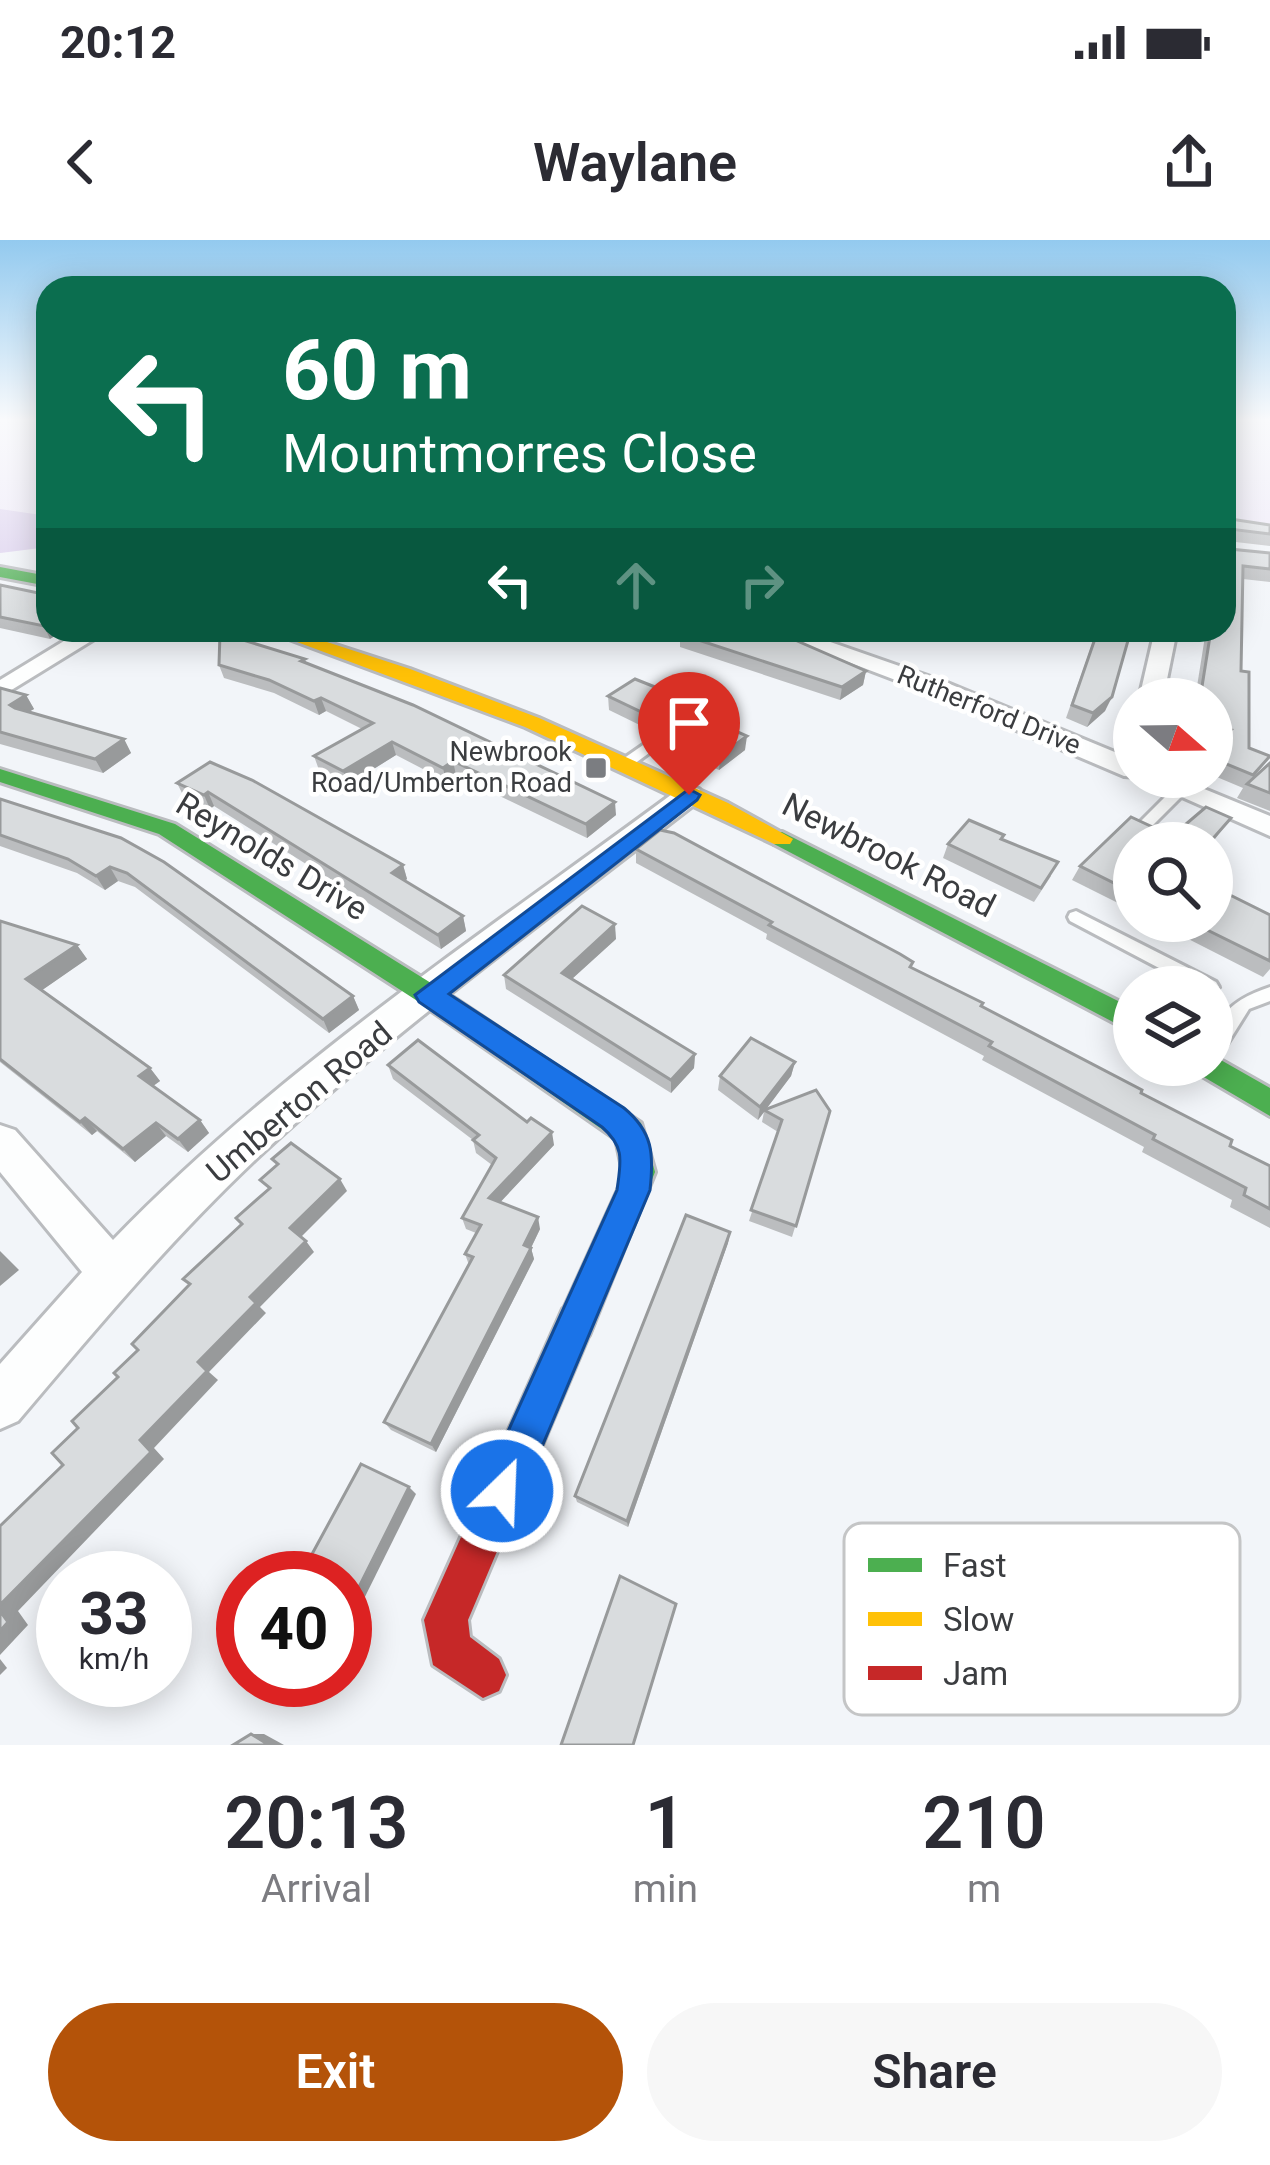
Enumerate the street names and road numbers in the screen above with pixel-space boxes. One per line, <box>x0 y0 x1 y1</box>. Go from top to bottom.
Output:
street label: Rutherford Drive <box>893 659 1085 761</box>
street label: Reynolds Drive <box>169 784 375 928</box>
street label: Newbrook Road <box>776 785 1002 925</box>
street label: Umberton Road <box>198 1013 400 1191</box>

